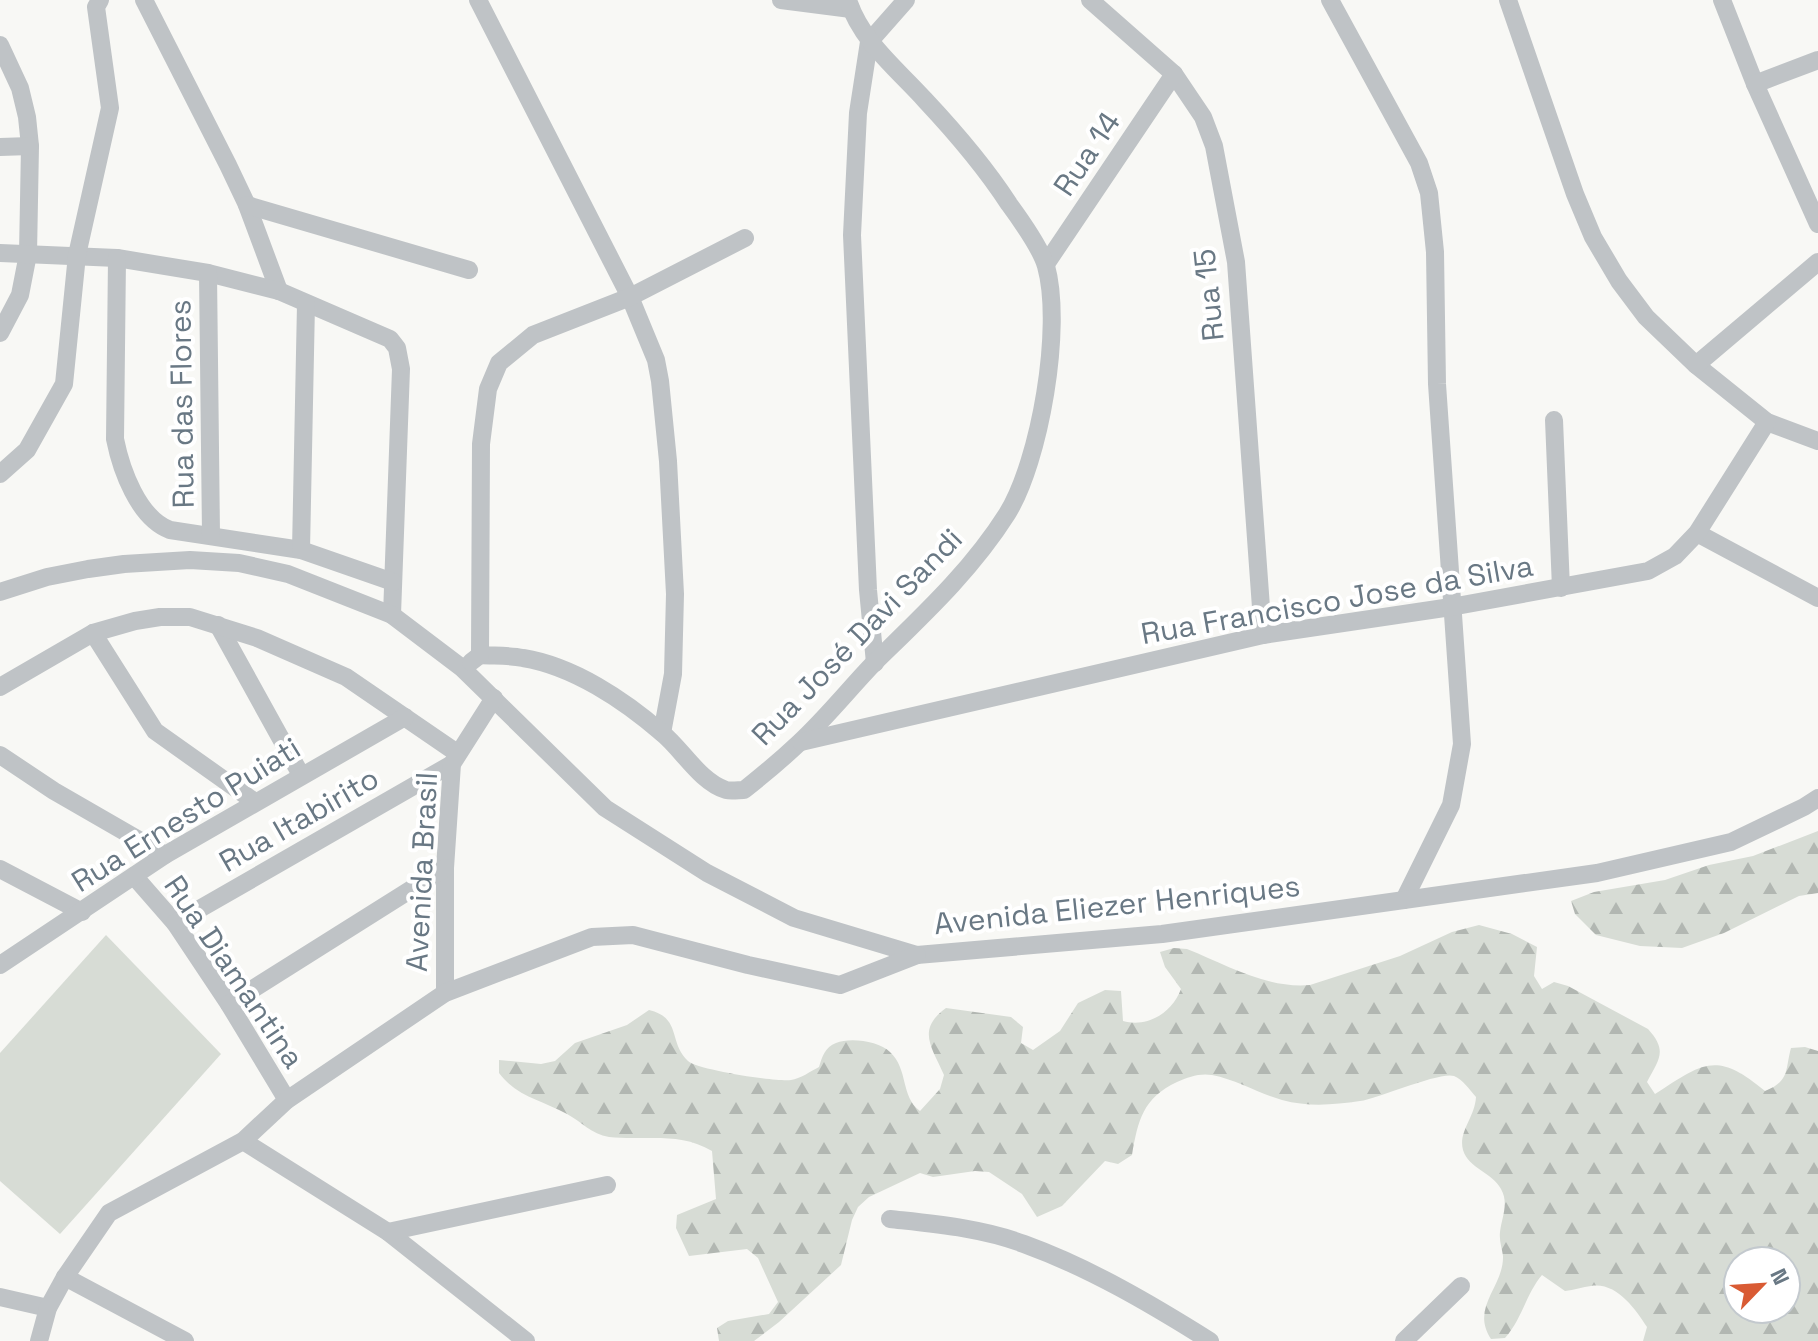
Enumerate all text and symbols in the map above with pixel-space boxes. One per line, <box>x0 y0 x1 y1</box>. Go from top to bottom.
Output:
street label: Rua 14 <box>1044 104 1129 203</box>
street label: Rua 15 <box>1184 247 1233 343</box>
street label: Rua das Flores <box>160 299 203 509</box>
street label: Rua José Davi Sandi <box>743 520 970 754</box>
street label: Rua Francisco Jose da Silva <box>1138 546 1536 653</box>
street label: Rua Ernesto Puiati <box>64 728 307 901</box>
street label: Rua Itabirito <box>212 758 385 881</box>
street label: Avenida Brasil <box>397 771 446 973</box>
street label: Avenida Eliezer Henriques <box>932 866 1302 943</box>
street label: Rua Diamantina <box>155 868 313 1076</box>
north arrow <box>1722 1245 1802 1325</box>
text: N <box>1764 1264 1796 1289</box>

